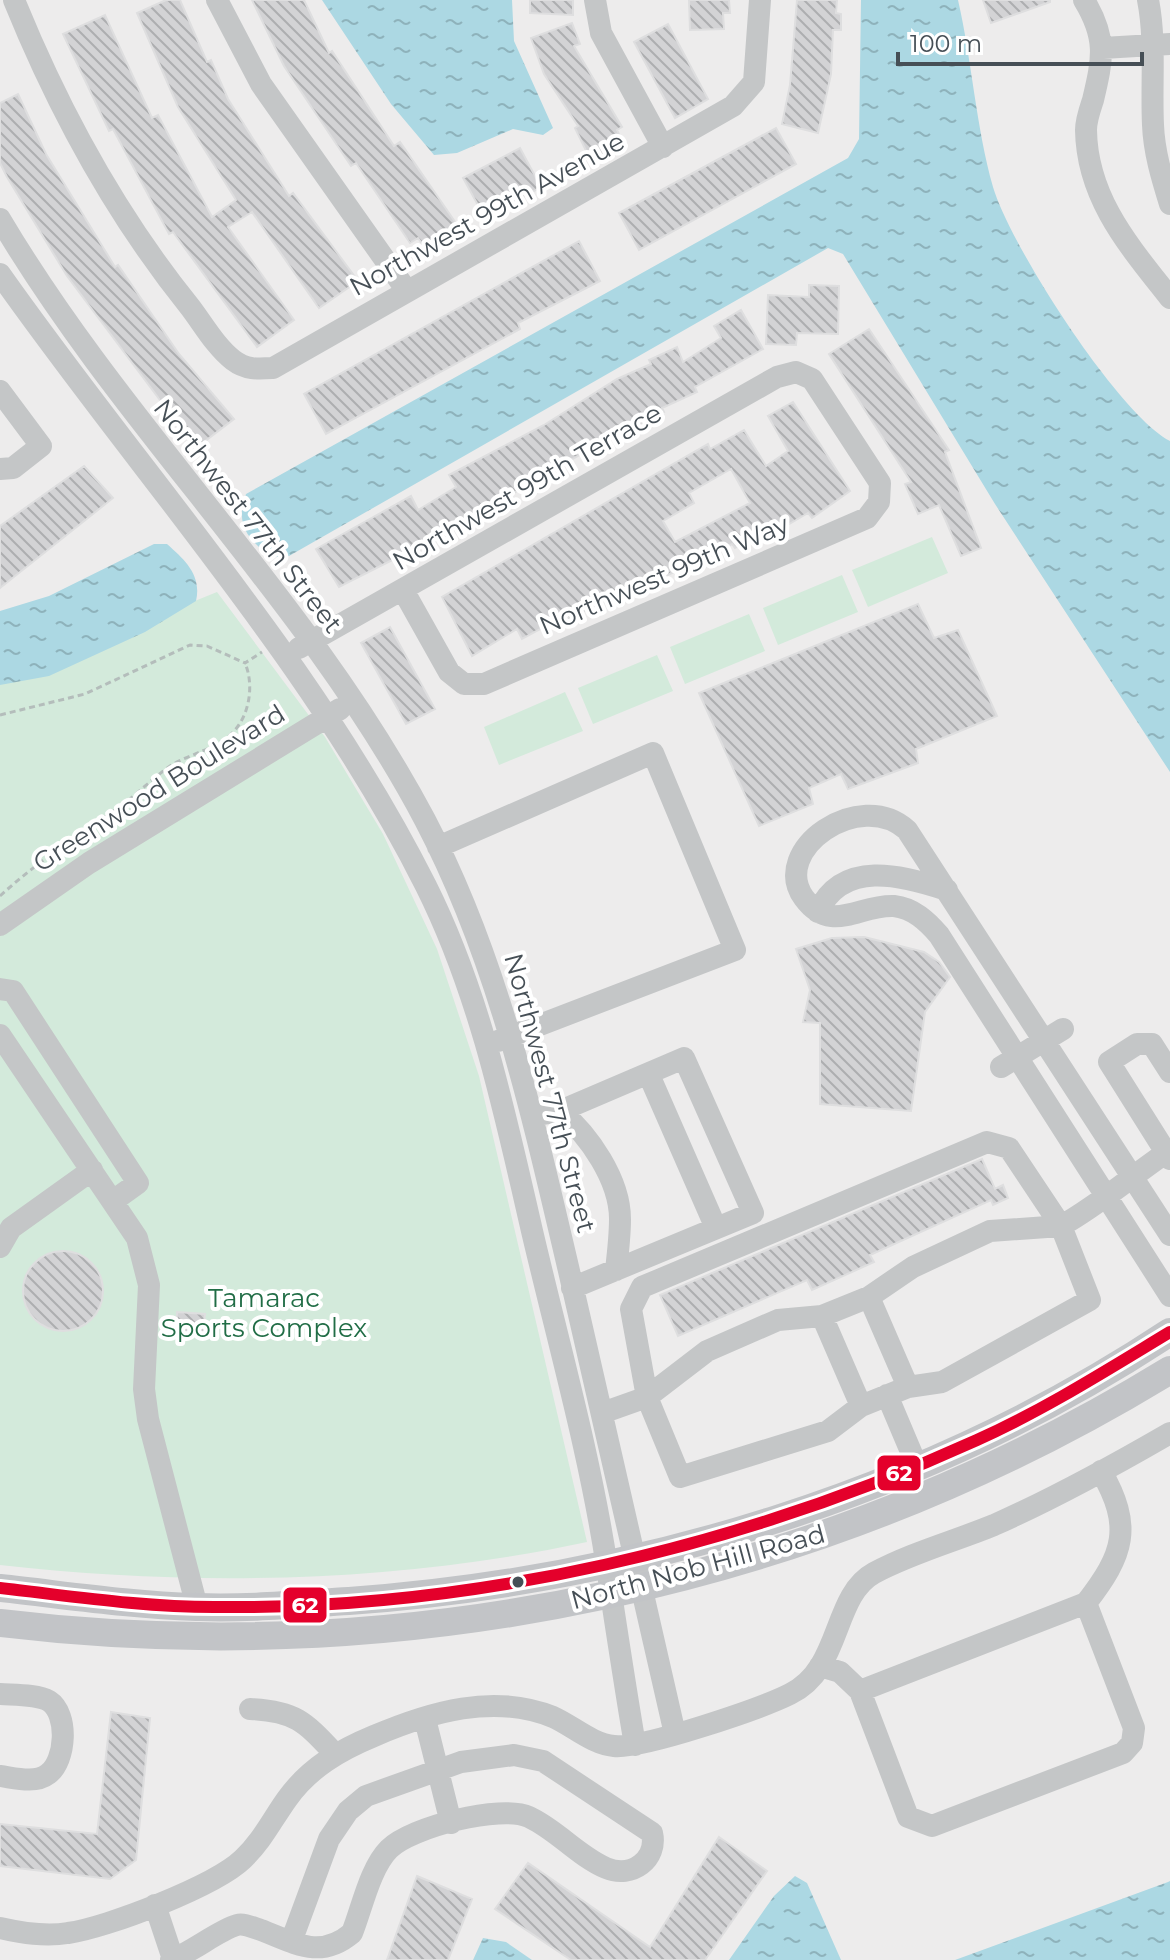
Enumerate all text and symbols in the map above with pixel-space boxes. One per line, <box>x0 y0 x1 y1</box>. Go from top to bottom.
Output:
scale bar <box>898 16 1142 66</box>
text: 100 m <box>910 29 982 58</box>
street label: Northwest 99th Avenue <box>344 125 630 303</box>
street label: Northwest 77th Street <box>147 393 349 639</box>
street label: Northwest 99th Terrace <box>387 397 667 577</box>
street label: Northwest 99th Way <box>535 508 794 642</box>
street label: Greenwood Boulevard <box>27 697 291 879</box>
street label: Northwest 77th Street <box>497 950 603 1236</box>
park label: Tamarac Sports Complex <box>161 1282 367 1344</box>
line badge: 62 <box>876 1454 922 1492</box>
text: 62 <box>886 1460 913 1487</box>
street label: North Nob Hill Road <box>567 1518 829 1616</box>
unlabelled marker <box>510 1574 526 1590</box>
line badge: 62 <box>282 1586 328 1624</box>
text: 62 <box>292 1592 319 1619</box>

